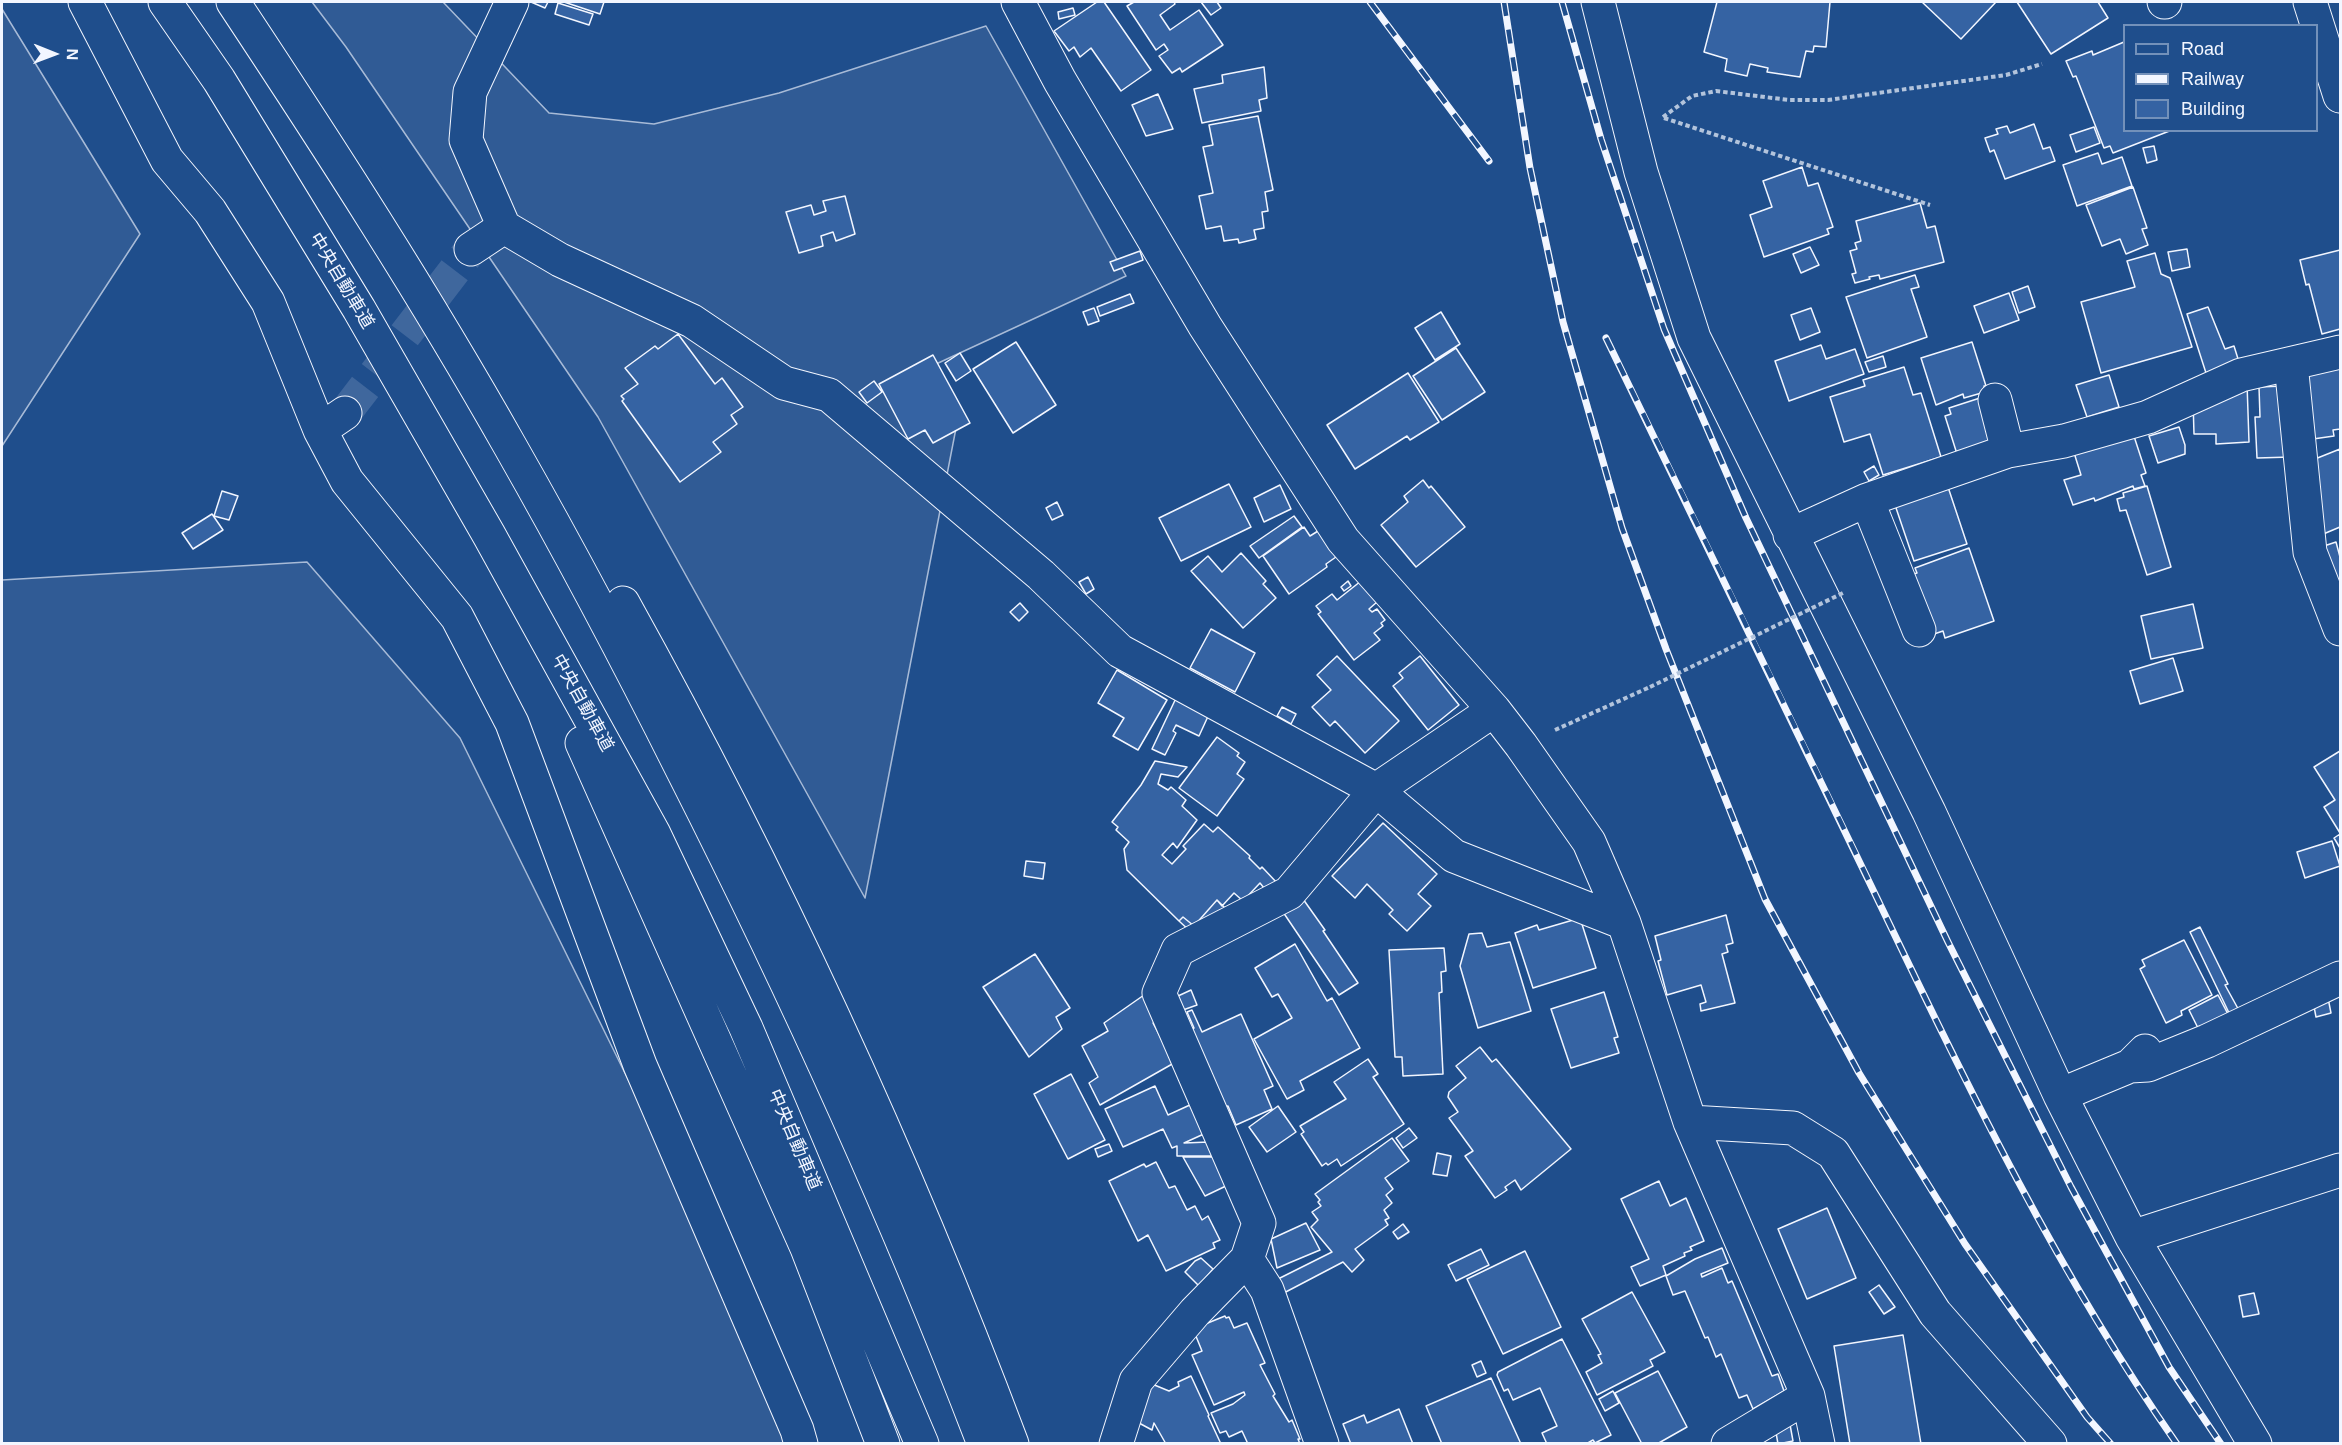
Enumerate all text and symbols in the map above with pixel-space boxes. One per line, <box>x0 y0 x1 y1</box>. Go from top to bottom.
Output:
north arrow <box>24 24 84 84</box>
legend <box>2123 24 2318 132</box>
text: Road <box>2181 39 2224 59</box>
text: N <box>64 48 81 60</box>
text: Railway <box>2181 69 2244 89</box>
text: Building <box>2181 99 2245 119</box>
street label: 中央自動車道 <box>304 229 378 333</box>
street label: 中央自動車道 <box>546 651 618 755</box>
street label: 中央自動車道 <box>763 1086 825 1194</box>

